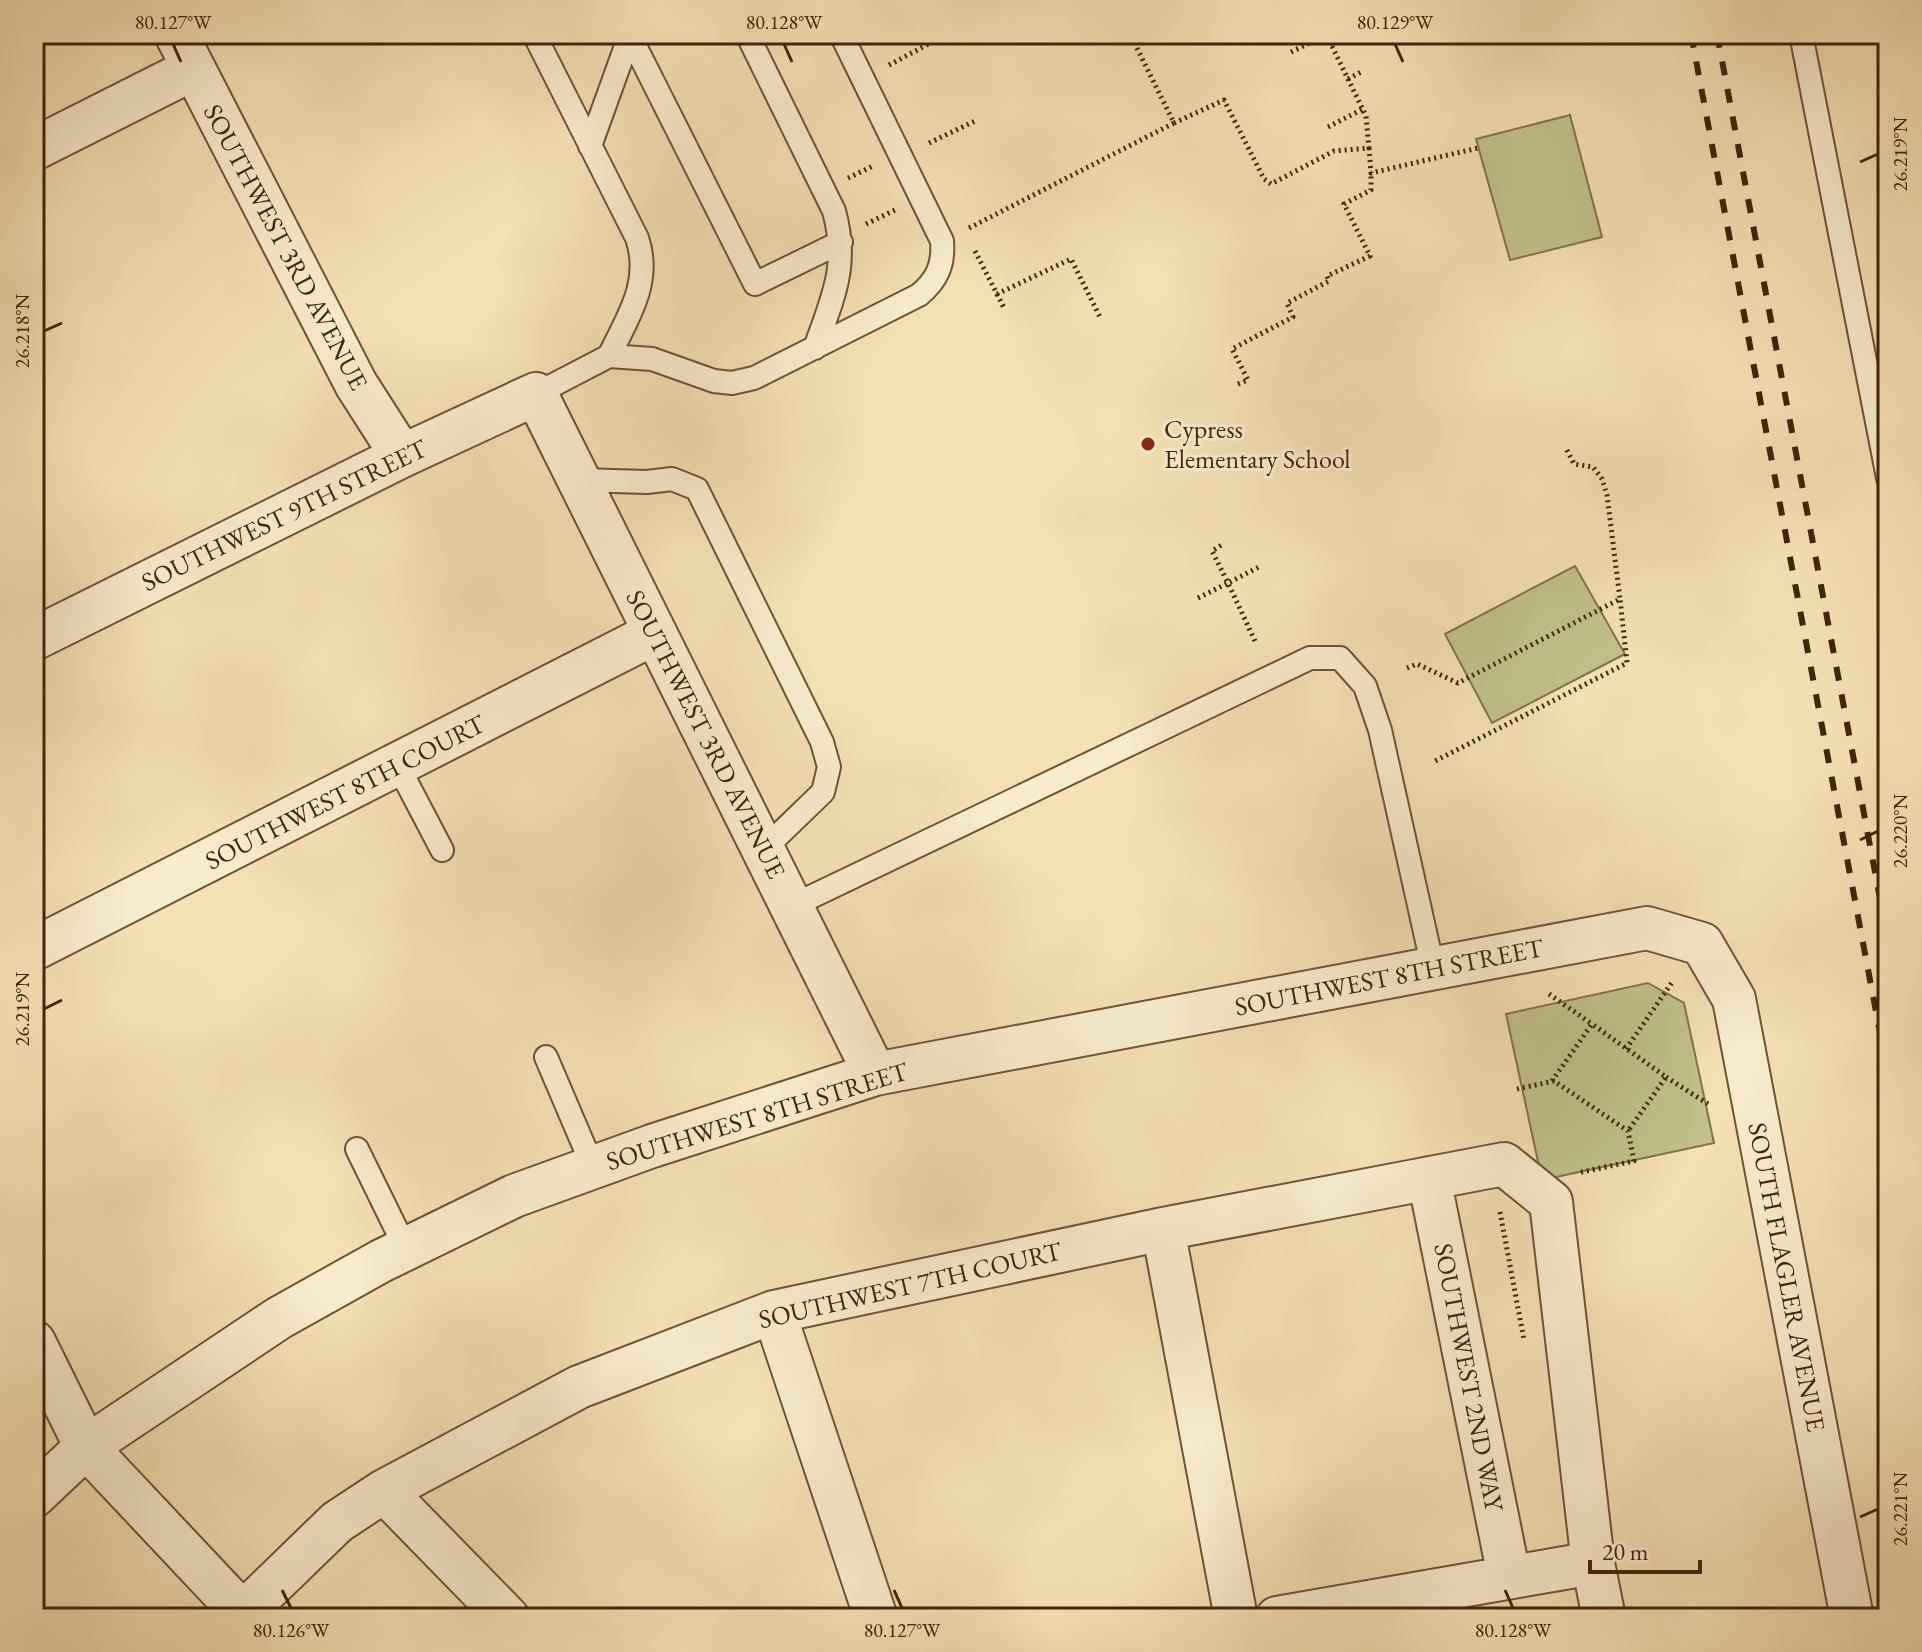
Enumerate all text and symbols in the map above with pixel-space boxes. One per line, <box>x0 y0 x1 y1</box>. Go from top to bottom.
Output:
text: 80.127°W <box>135 9 212 35</box>
text: 80.128°W <box>746 9 823 35</box>
text: 80.129°W <box>1357 9 1434 35</box>
street label: SOUTHWEST 3RD AVENUE <box>196 98 376 396</box>
text: 26.219°N <box>1887 117 1913 191</box>
text: 26.218°N <box>9 294 35 368</box>
place label: Cypress Elementary School <box>1164 412 1351 476</box>
street label: SOUTHWEST 9TH STREET <box>136 431 433 599</box>
marker: Cypress Elementary School <box>1139 435 1157 453</box>
street label: SOUTHWEST 3RD AVENUE <box>618 584 794 884</box>
street label: SOUTHWEST 8TH COURT <box>199 706 491 877</box>
text: 26.220°N <box>1887 794 1913 868</box>
street label: SOUTHWEST 8TH STREET <box>1232 930 1547 1024</box>
text: 26.219°N <box>9 972 35 1046</box>
street label: SOUTHWEST 8TH STREET <box>602 1054 913 1178</box>
street label: SOUTH FLAGLER AVENUE <box>1740 1120 1834 1435</box>
street label: SOUTHWEST 7TH COURT <box>755 1233 1065 1336</box>
street label: SOUTHWEST 2ND WAY <box>1426 1240 1512 1516</box>
text: 26.221°N <box>1887 1472 1913 1546</box>
scale bar <box>1590 1524 1700 1574</box>
text: 20 m <box>1602 1536 1649 1567</box>
text: 80.126°W <box>253 1617 330 1643</box>
text: 80.127°W <box>864 1617 941 1643</box>
text: 80.128°W <box>1475 1617 1552 1643</box>

